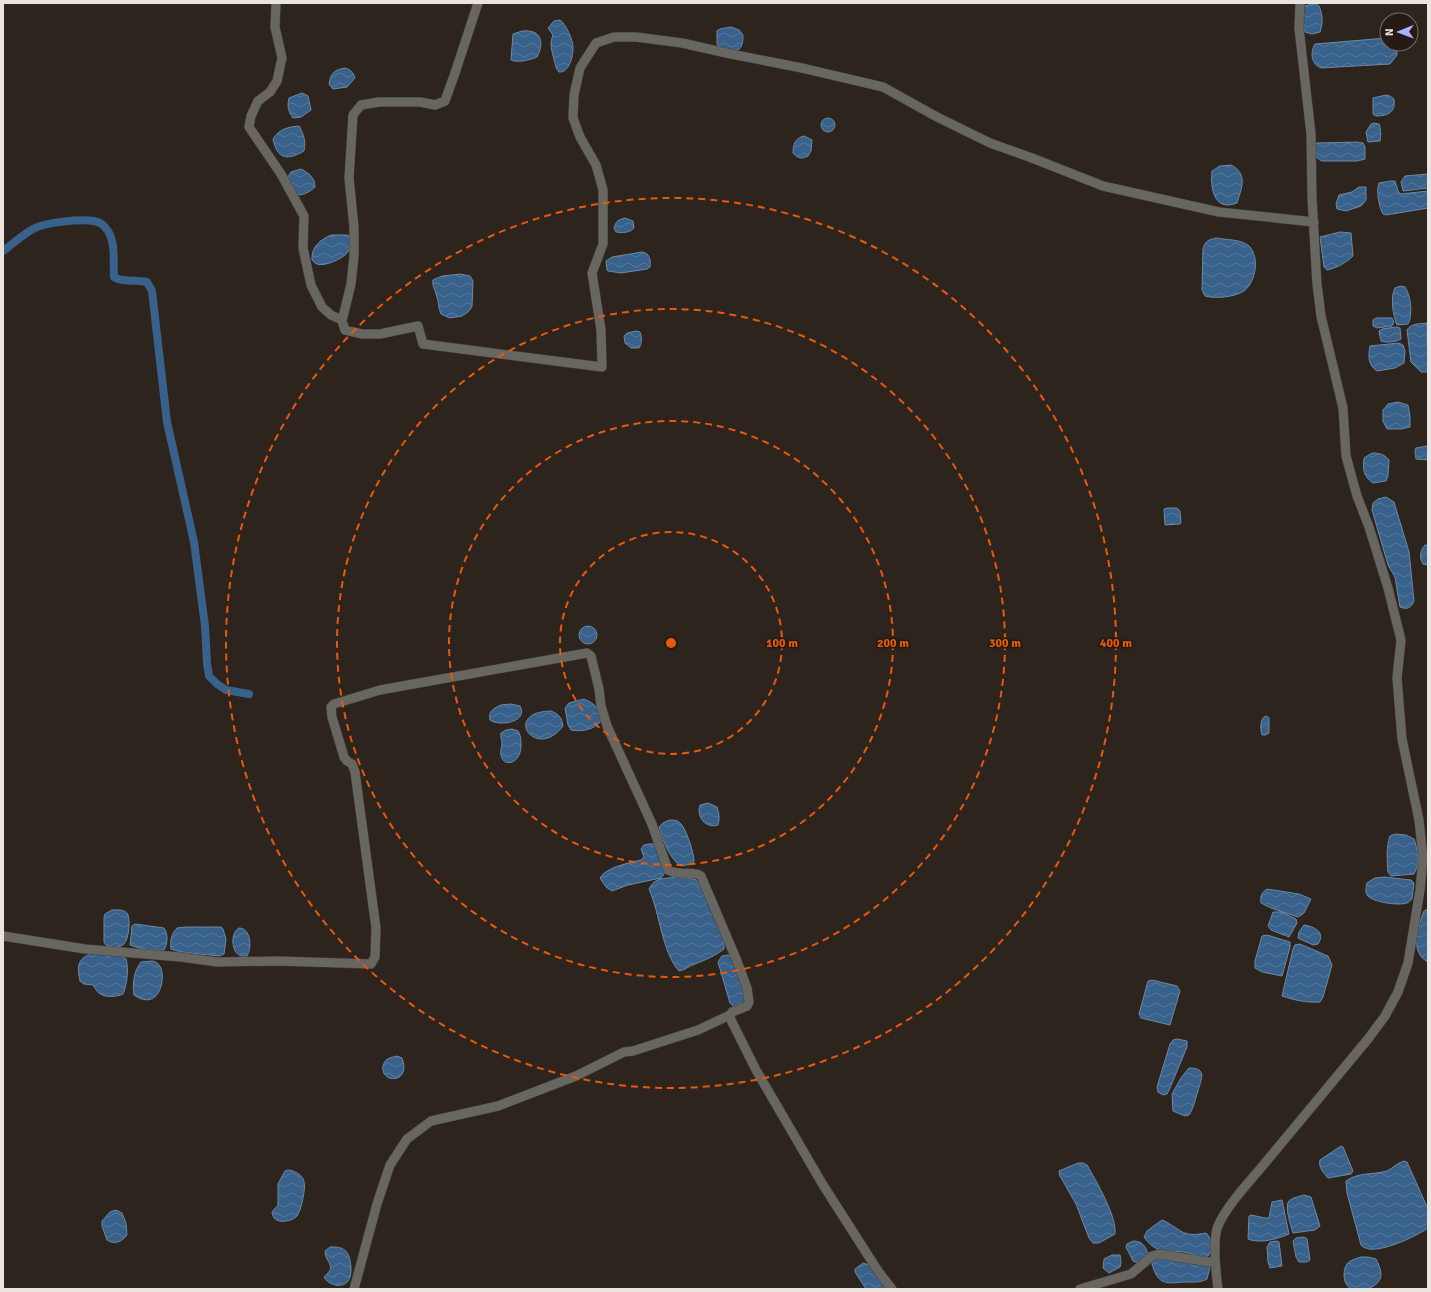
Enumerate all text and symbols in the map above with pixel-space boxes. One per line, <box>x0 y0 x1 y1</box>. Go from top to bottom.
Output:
north arrow <box>1379 12 1419 52</box>
text: N <box>1383 28 1396 36</box>
centre of rings <box>664 636 678 650</box>
text: 100 m <box>766 636 798 651</box>
text: 200 m <box>877 636 909 651</box>
text: 300 m <box>989 636 1021 651</box>
text: 400 m <box>1100 636 1132 651</box>

